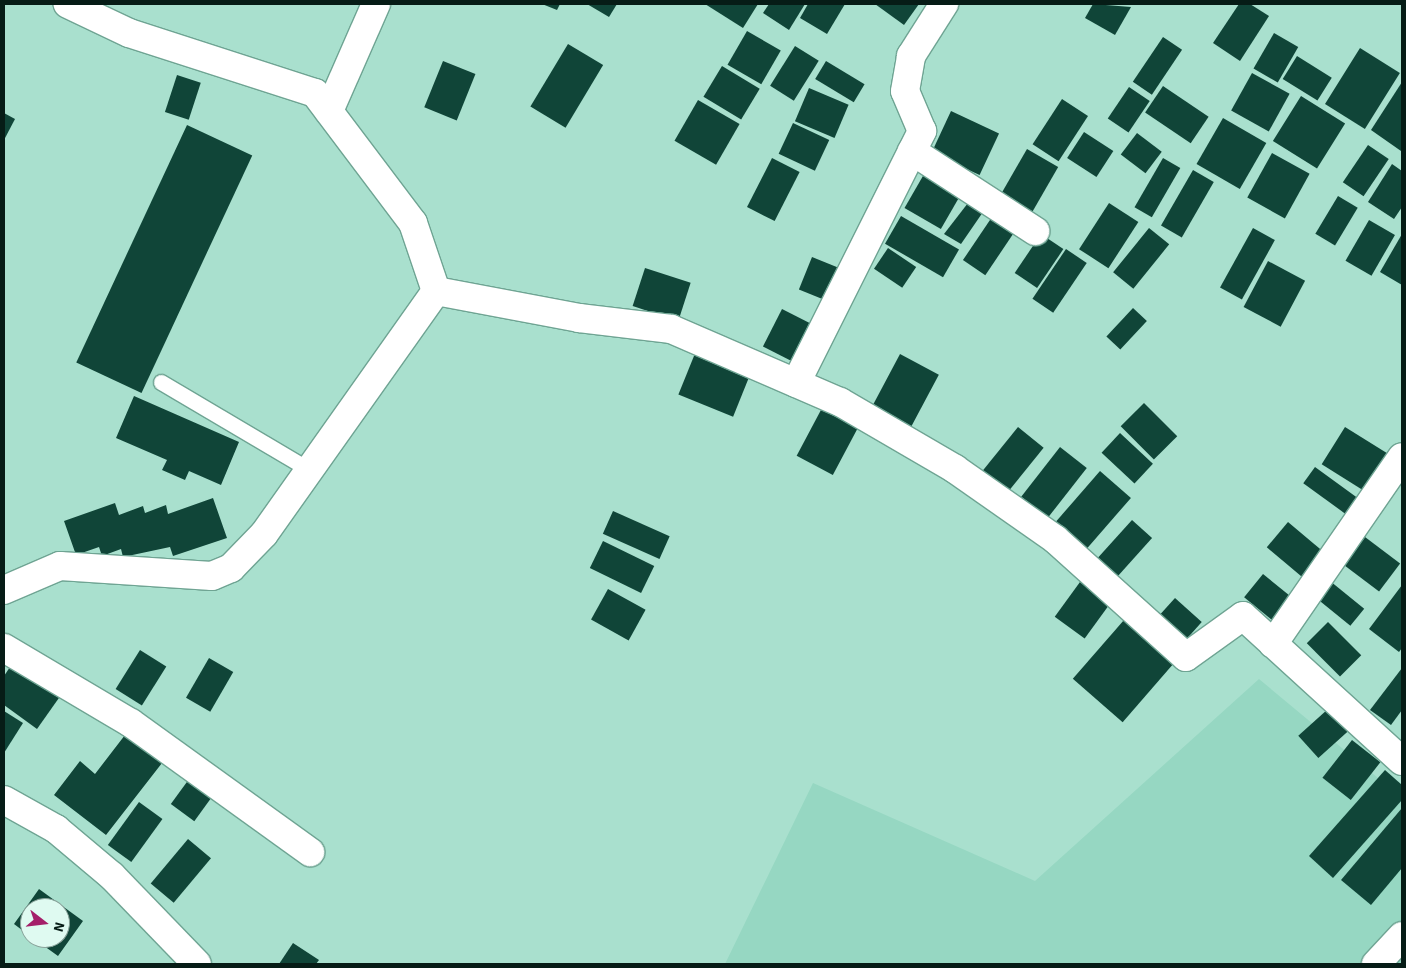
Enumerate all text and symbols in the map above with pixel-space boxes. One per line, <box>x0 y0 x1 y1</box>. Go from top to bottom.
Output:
north arrow <box>20 898 70 948</box>
text: N <box>48 920 69 934</box>

